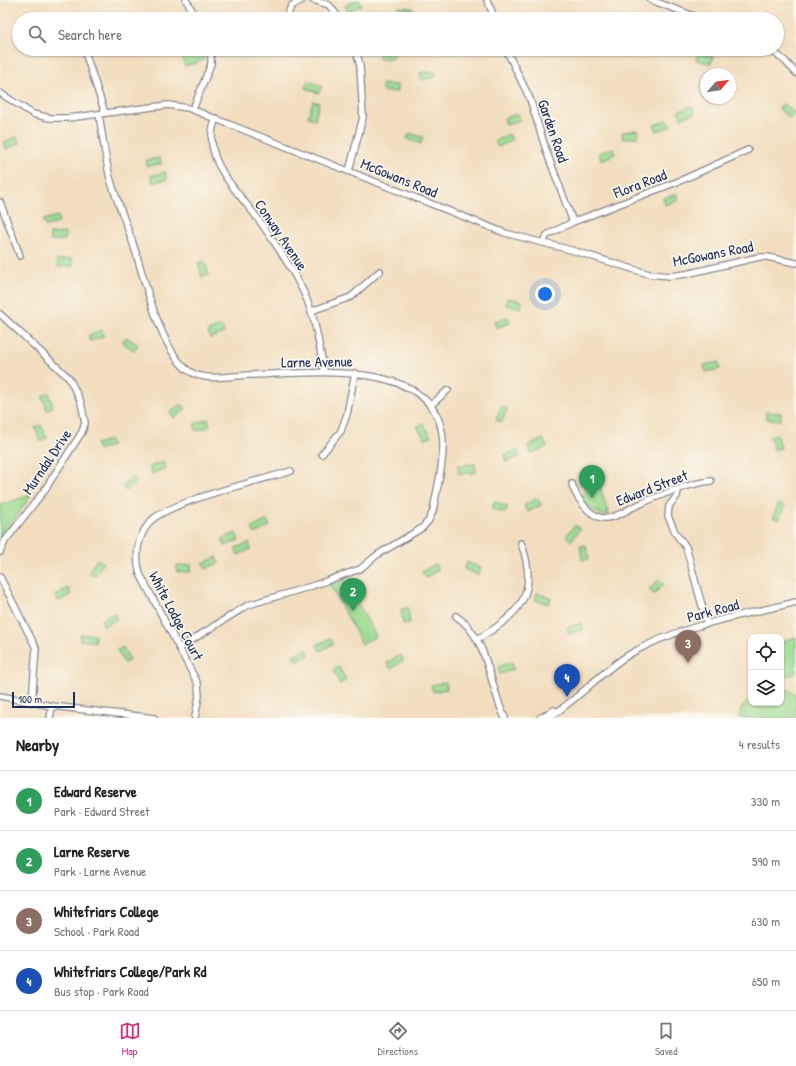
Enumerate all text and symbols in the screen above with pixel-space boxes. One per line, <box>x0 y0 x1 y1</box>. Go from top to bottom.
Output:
search box <box>12 12 784 56</box>
icon: search <box>26 23 48 45</box>
text: Search here <box>58 24 122 45</box>
north arrow <box>700 68 736 104</box>
street label: Garden Road <box>533 96 574 165</box>
street label: McGowans Road <box>358 153 441 203</box>
street label: Flora Road <box>609 164 670 204</box>
street label: Conway Avenue <box>250 195 313 274</box>
street label: McGowans Road <box>671 235 755 272</box>
your location <box>535 284 555 304</box>
street label: Larne Avenue <box>281 350 353 373</box>
street label: Murndal Drive <box>17 425 76 499</box>
street label: Edward Street <box>613 464 692 511</box>
pin: 1 <box>579 465 605 498</box>
street label: White Lodge Court <box>144 567 209 665</box>
pin: 2 <box>340 578 366 611</box>
street label: Park Road <box>684 593 741 628</box>
pin: 3 <box>675 630 701 663</box>
map controls <box>748 634 784 706</box>
button: locate <box>748 634 784 670</box>
pin: 4 <box>554 664 580 697</box>
button: layers <box>748 670 784 706</box>
scale bar <box>12 690 75 709</box>
text: 100 m <box>18 692 42 706</box>
text: Nearby <box>16 733 59 756</box>
text: 4 results <box>739 735 780 753</box>
text: Edward Reserve <box>54 781 137 802</box>
text: 1 <box>27 792 31 810</box>
text: 330 m <box>751 792 780 810</box>
text: Park · Edward Street <box>54 802 150 820</box>
text: Larne Reserve <box>54 841 130 862</box>
text: 2 <box>26 852 32 870</box>
text: 590 m <box>752 852 780 870</box>
text: Park · Larne Avenue <box>54 862 146 880</box>
text: Whitefriars College <box>54 901 159 922</box>
text: 3 <box>26 912 32 930</box>
text: 630 m <box>751 912 780 930</box>
text: School · Park Road <box>54 922 139 940</box>
text: Whitefriars College/Park Rd <box>54 961 206 982</box>
text: 4 <box>27 972 31 990</box>
text: 650 m <box>752 972 780 990</box>
text: Bus stop · Park Road <box>54 982 149 1000</box>
tab: Map <box>119 1020 141 1058</box>
tab: Directions <box>378 1020 418 1058</box>
tab: Saved <box>655 1020 677 1058</box>

